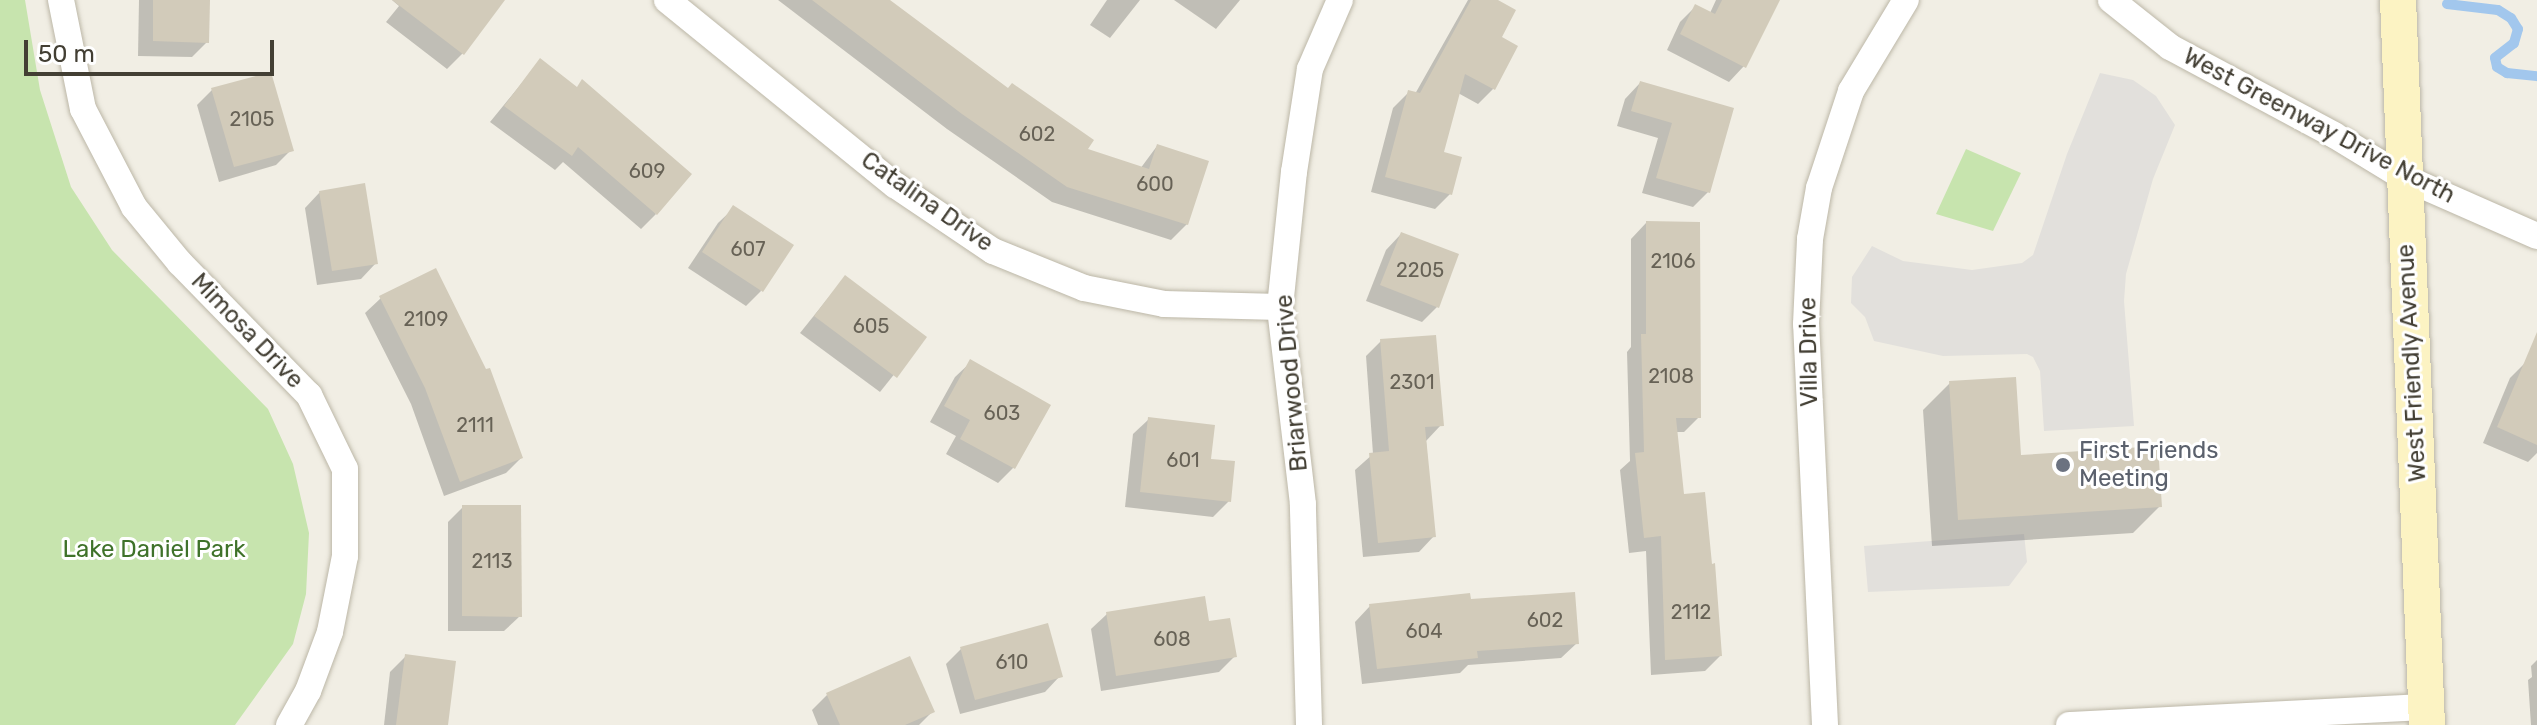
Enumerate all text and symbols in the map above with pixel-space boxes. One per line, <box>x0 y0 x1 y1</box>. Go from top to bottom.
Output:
scale bar <box>28 24 278 74</box>
text: 50 m <box>38 40 95 68</box>
street label: West Greenway Drive North <box>2178 42 2460 210</box>
house number: 2105 <box>230 107 274 131</box>
house number: 602 <box>1019 122 1055 146</box>
street label: Catalina Drive <box>855 146 999 258</box>
house number: 609 <box>629 159 665 183</box>
house number: 600 <box>1136 172 1174 196</box>
house number: 607 <box>730 237 766 261</box>
street label: West Friendly Avenue <box>2391 243 2433 483</box>
house number: 2106 <box>1650 249 1696 273</box>
house number: 2205 <box>1396 258 1444 282</box>
street label: Mimosa Drive <box>185 267 309 395</box>
street label: Briarwood Drive <box>1270 293 1314 473</box>
street label: Villa Drive <box>1794 297 1824 407</box>
house number: 2109 <box>404 307 448 331</box>
house number: 605 <box>853 314 889 338</box>
house number: 2108 <box>1648 364 1694 388</box>
house number: 2301 <box>1389 370 1435 394</box>
house number: 603 <box>984 401 1020 425</box>
house number: 2111 <box>456 413 494 437</box>
place label: First Friends Meeting <box>2079 437 2219 493</box>
house number: 601 <box>1166 448 1200 472</box>
marker: First Friends Meeting <box>2054 456 2072 474</box>
park label: Lake Daniel Park <box>62 536 246 564</box>
house number: 2113 <box>472 549 512 573</box>
house number: 2112 <box>1671 600 1711 624</box>
house number: 602 <box>1527 608 1563 632</box>
house number: 604 <box>1405 619 1443 643</box>
house number: 608 <box>1153 627 1191 651</box>
house number: 610 <box>996 650 1028 674</box>

